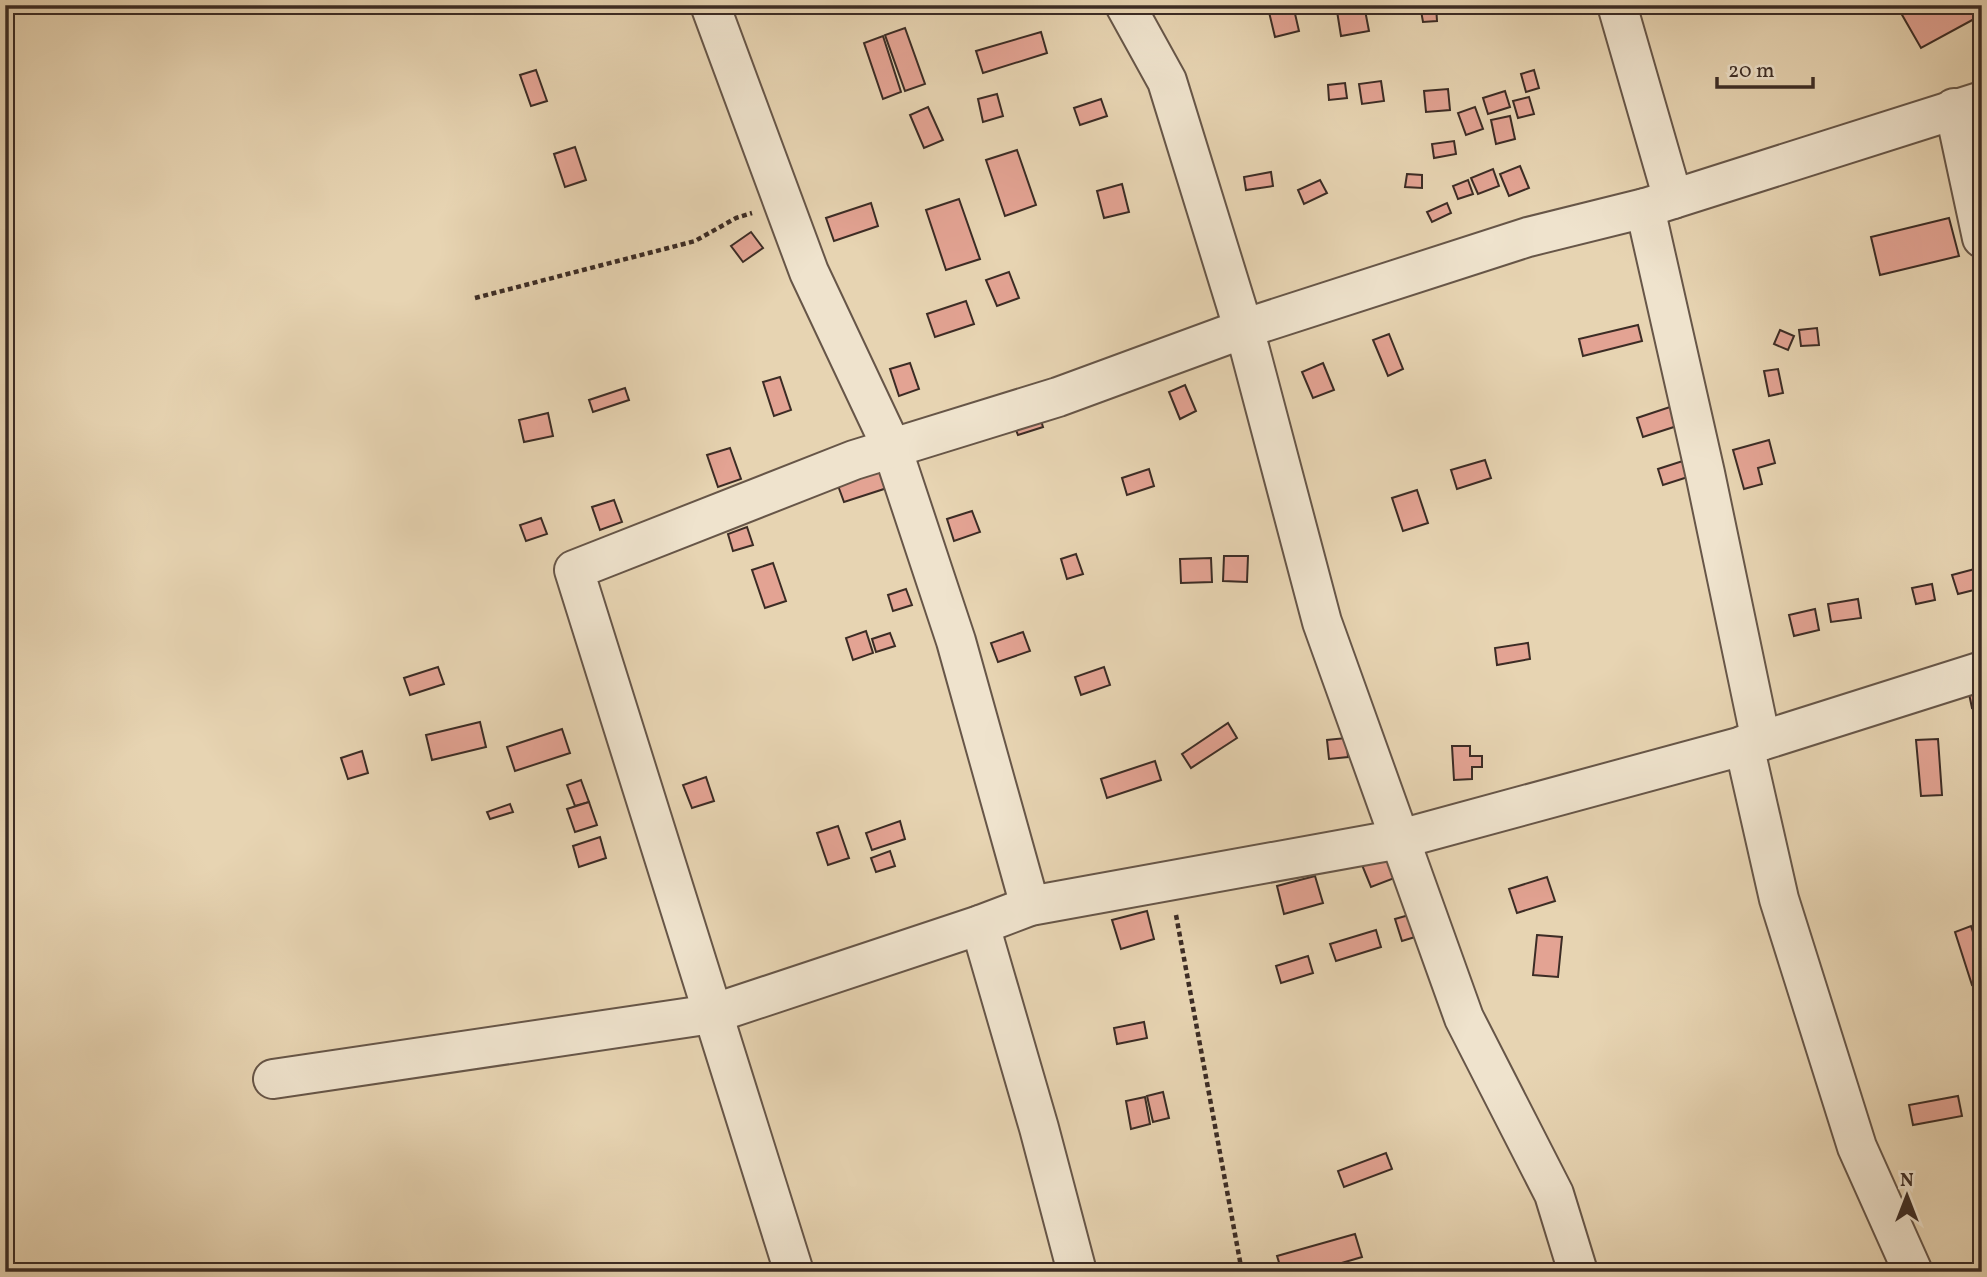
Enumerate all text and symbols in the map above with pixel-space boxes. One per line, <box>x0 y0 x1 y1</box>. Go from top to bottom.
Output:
scale bar <box>1717 46 1814 90</box>
text: 20 m <box>1728 57 1774 86</box>
north arrow <box>1871 1162 1941 1232</box>
text: N <box>1900 1168 1914 1194</box>

